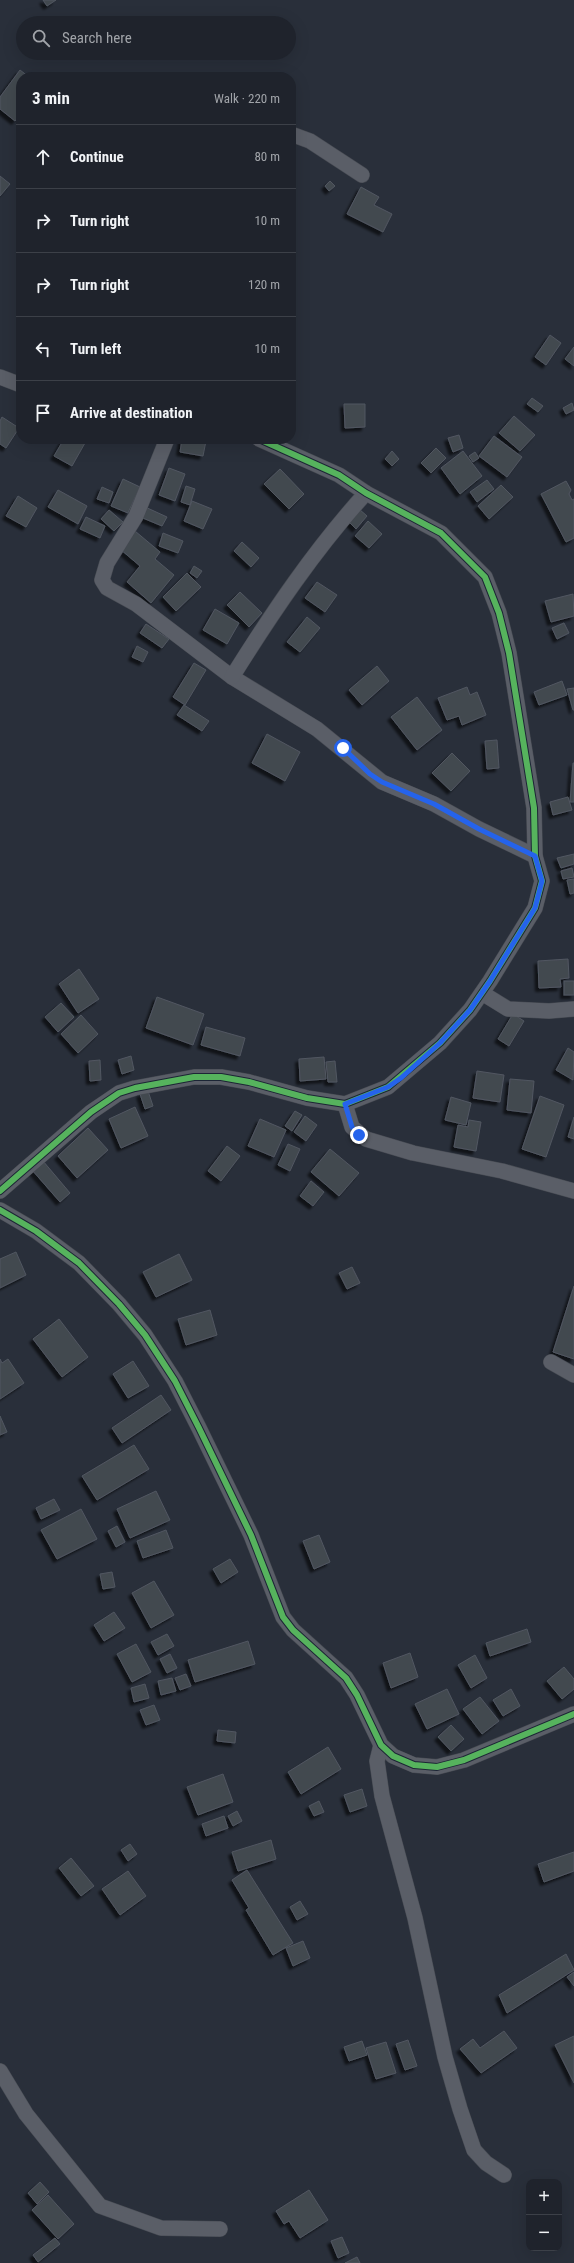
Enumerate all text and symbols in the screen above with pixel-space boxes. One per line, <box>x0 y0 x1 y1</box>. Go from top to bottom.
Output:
search box <box>16 16 296 60</box>
icon: search <box>30 27 52 49</box>
text: Search here <box>62 29 132 47</box>
text: 3 min <box>32 88 70 108</box>
text: Walk · 220 m <box>214 91 280 106</box>
icon: ahead <box>32 146 54 168</box>
text: Continue <box>70 148 124 166</box>
text: 80 m <box>254 149 280 164</box>
icon: right <box>32 210 54 232</box>
text: Turn right <box>70 212 129 230</box>
text: 10 m <box>254 213 280 228</box>
icon: right <box>32 274 54 296</box>
text: Turn right <box>70 276 129 294</box>
text: 120 m <box>248 277 280 292</box>
icon: left <box>32 338 54 360</box>
text: Turn left <box>70 340 121 358</box>
text: 10 m <box>254 341 280 356</box>
icon: arrive <box>32 402 54 424</box>
text: Arrive at destination <box>70 404 193 422</box>
route start <box>334 739 352 757</box>
route end <box>350 1126 368 1144</box>
map controls <box>526 2179 562 2251</box>
button: + <box>526 2179 562 2215</box>
button: − <box>526 2215 562 2251</box>

